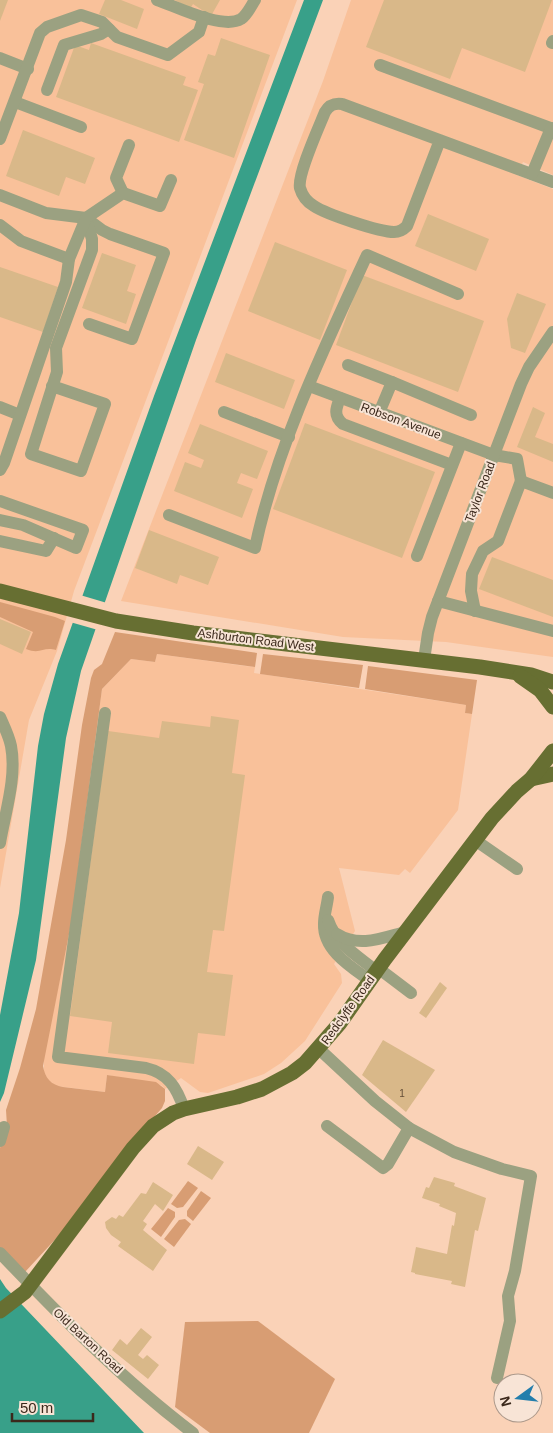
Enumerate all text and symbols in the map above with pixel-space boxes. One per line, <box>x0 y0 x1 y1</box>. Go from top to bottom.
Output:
street label: Robson Avenue <box>359 400 443 442</box>
street label: Taylor Road <box>462 460 498 524</box>
street label: Ashburton Road West <box>197 626 316 654</box>
street label: Redclyffe Road <box>318 973 378 1047</box>
house number: 1 <box>399 1088 405 1099</box>
street label: Old Barton Road <box>51 1305 125 1377</box>
north arrow <box>493 1373 543 1423</box>
scale bar <box>12 1390 94 1422</box>
text: N <box>496 1394 514 1408</box>
text: 50 m <box>20 1399 53 1416</box>

